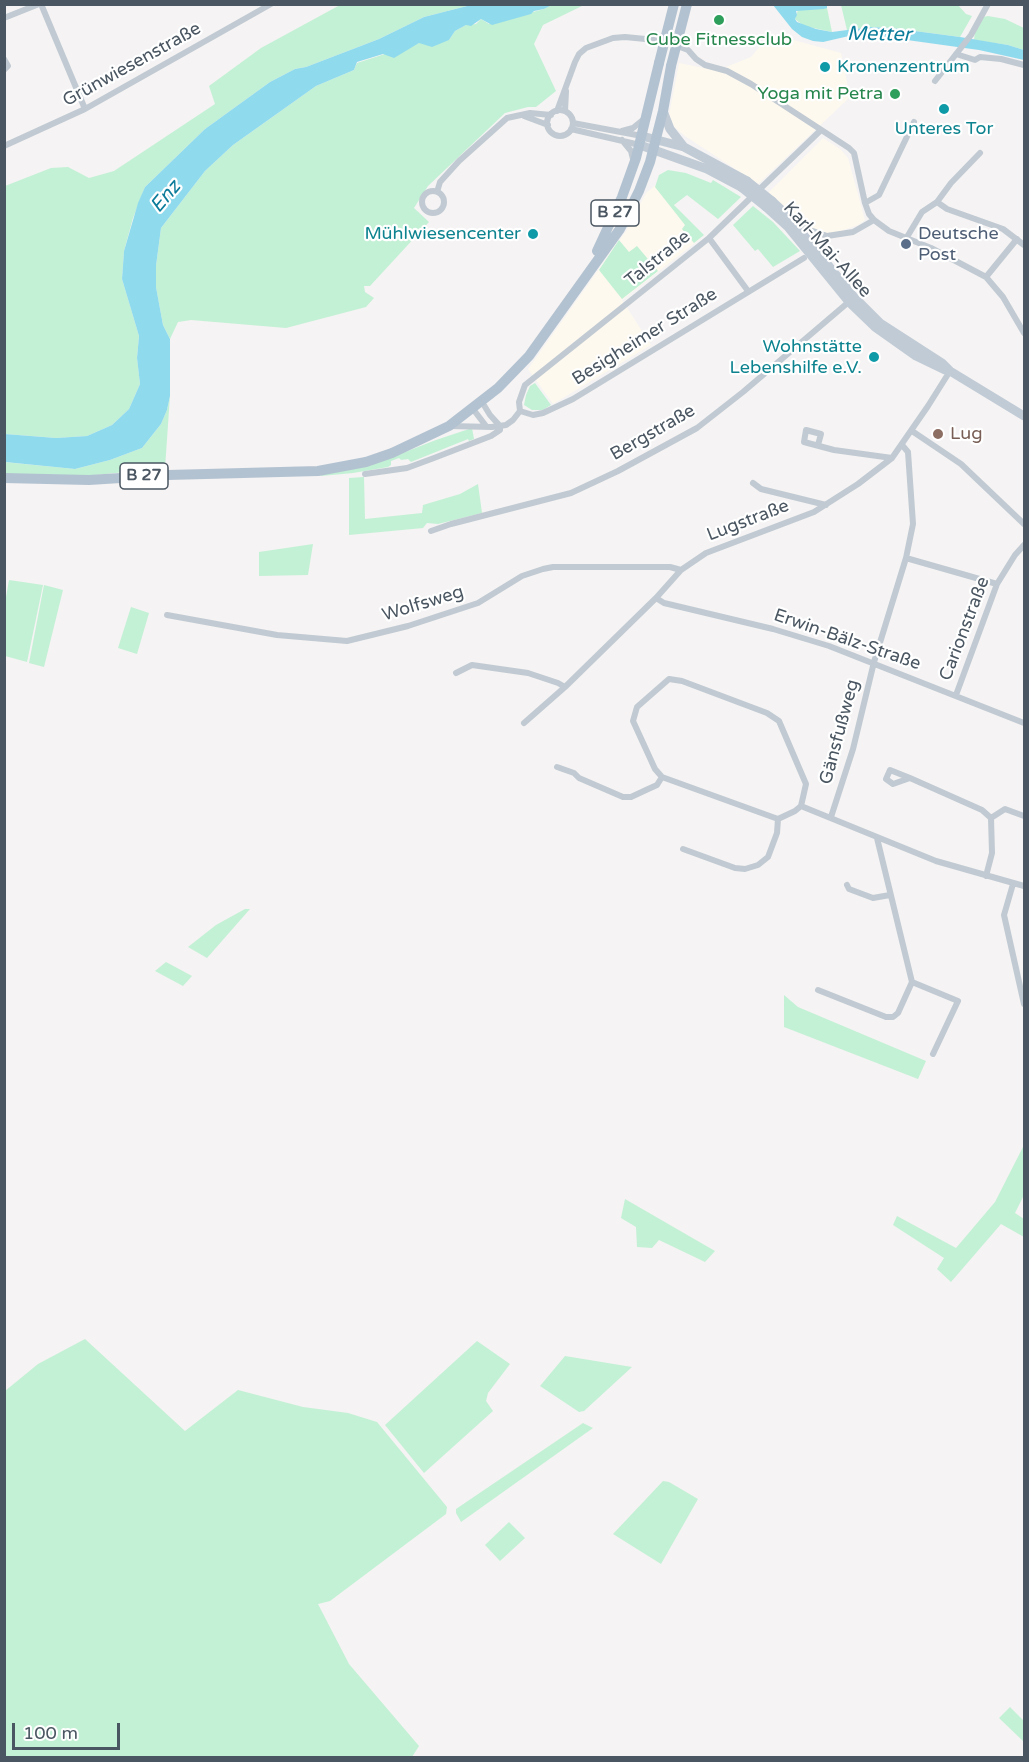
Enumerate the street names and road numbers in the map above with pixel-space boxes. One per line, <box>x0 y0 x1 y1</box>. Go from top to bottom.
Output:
street label: Grünwiesenstraße <box>59 18 205 112</box>
street label: Karl-Mai-Allee <box>778 198 876 302</box>
road number: B 27 <box>591 200 639 226</box>
street label: Talstraße <box>621 226 695 292</box>
street label: Besigheimer Straße <box>569 284 721 390</box>
street label: Bergstraße <box>607 400 699 466</box>
road number: B 27 <box>120 463 168 489</box>
street label: Lugstraße <box>704 495 792 547</box>
street label: Carionstraße <box>935 574 995 684</box>
street label: Wolfsweg <box>380 581 466 627</box>
street label: Erwin-Bälz-Straße <box>771 605 923 675</box>
street label: Gänsfußweg <box>816 677 864 787</box>

